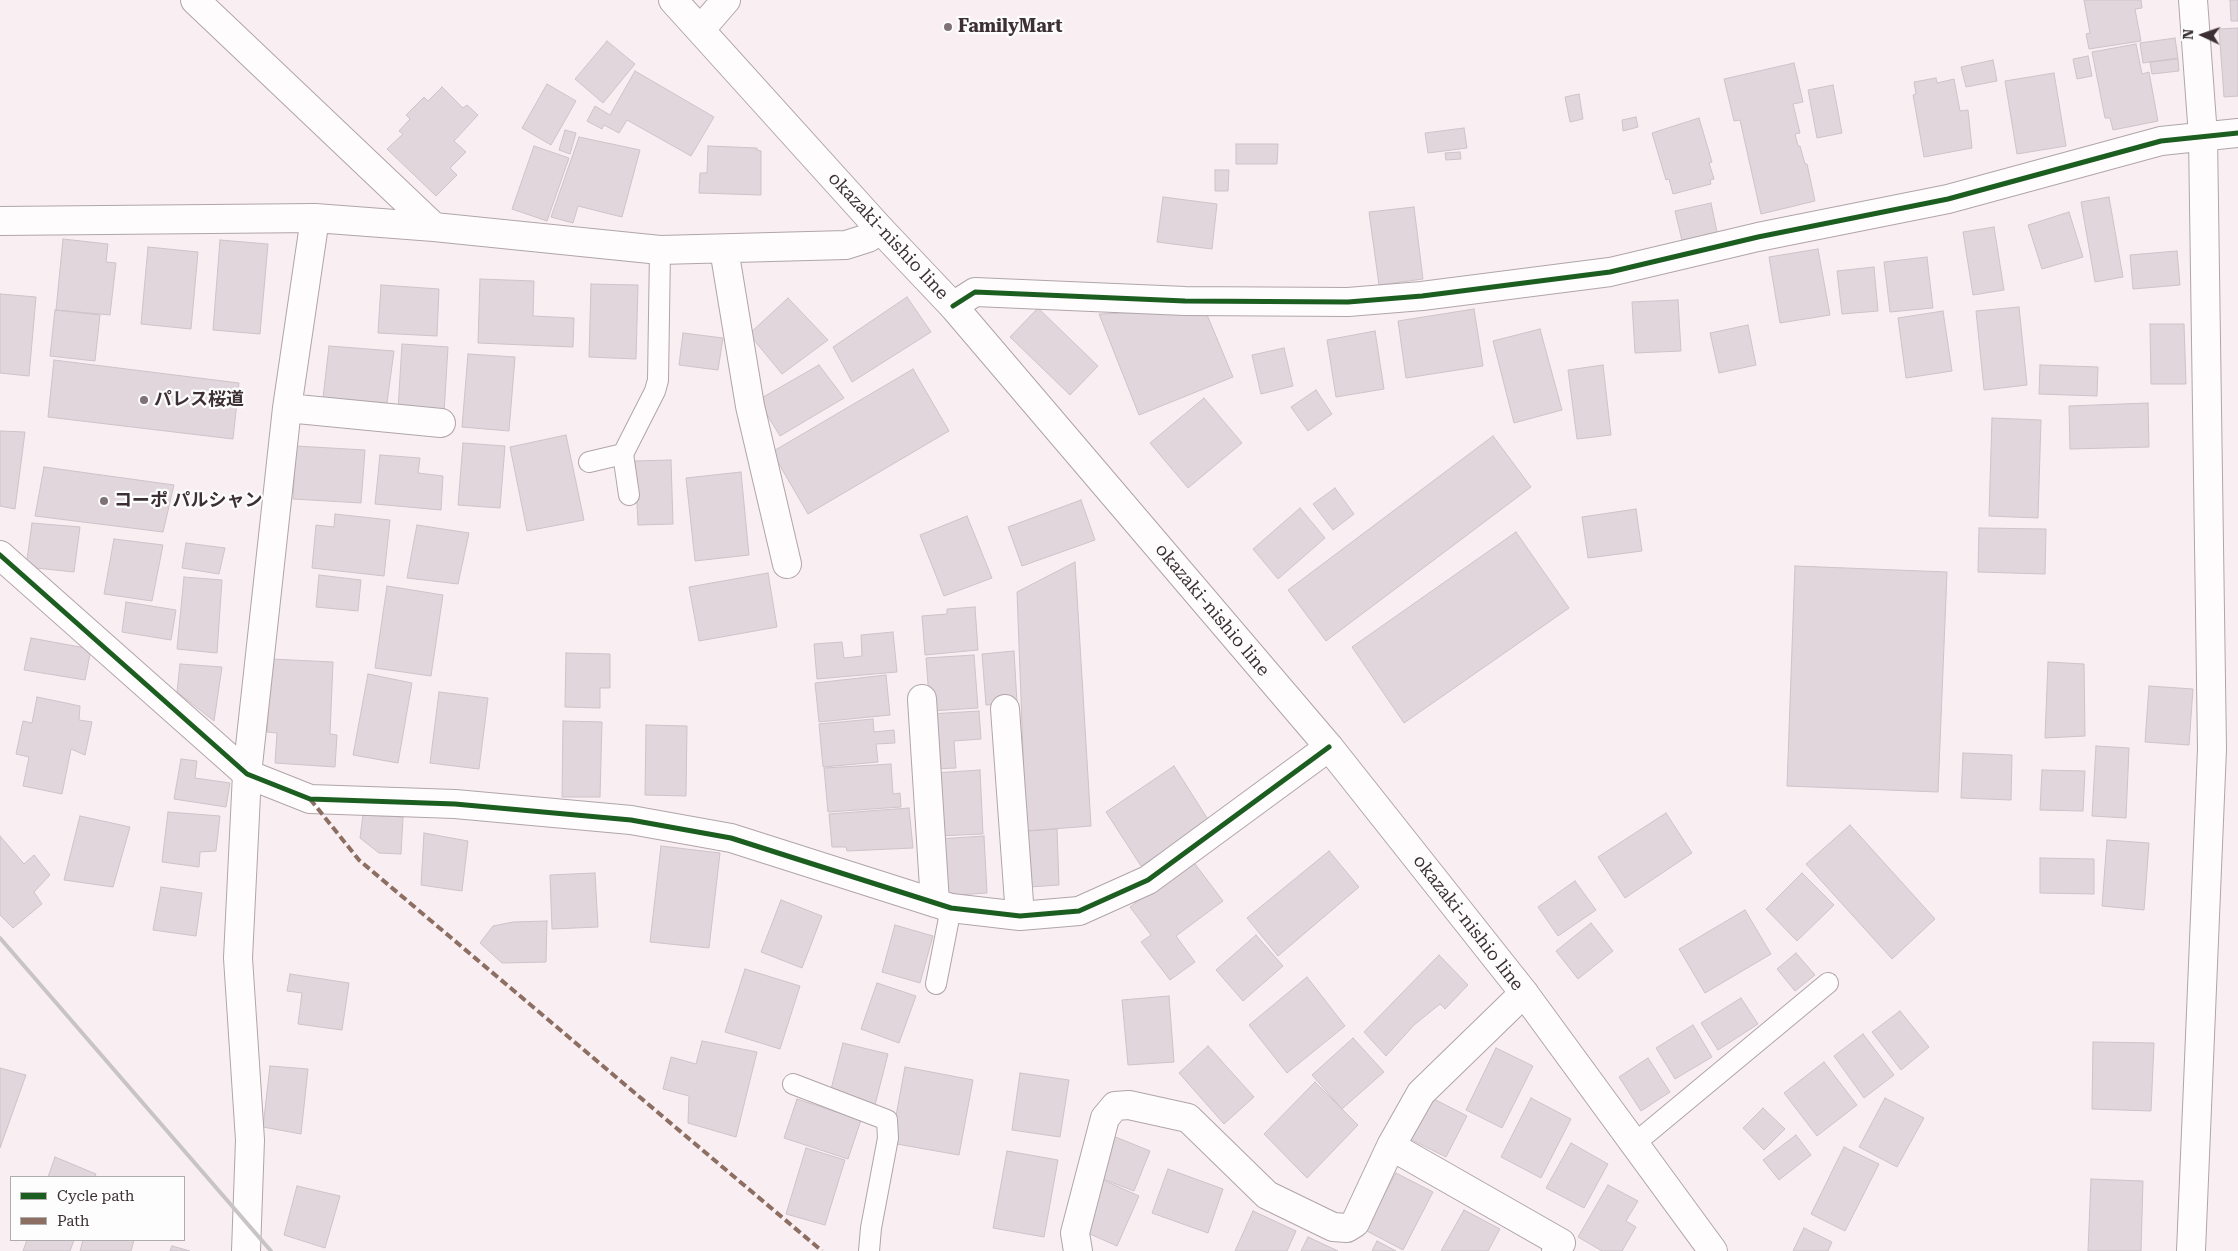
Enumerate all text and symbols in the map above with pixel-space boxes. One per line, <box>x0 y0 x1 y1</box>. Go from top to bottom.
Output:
north arrow <box>2178 10 2228 60</box>
place label: FamilyMart <box>958 16 1063 38</box>
marker: FamilyMart <box>942 21 954 33</box>
text: N <box>2180 28 2196 40</box>
street label: okazaki-nishio line <box>823 168 953 304</box>
place label: パレス桜道 <box>154 389 244 411</box>
marker: パレス桜道 <box>138 394 150 406</box>
place label: コーポ パルシャン <box>114 490 263 512</box>
marker: コーポ パルシャン <box>98 495 110 507</box>
street label: okazaki-nishio line <box>1150 539 1274 681</box>
street label: okazaki-nishio line <box>1408 851 1528 995</box>
legend <box>10 1176 185 1241</box>
text: Cycle path <box>57 1187 134 1205</box>
text: Path <box>57 1212 90 1230</box>

